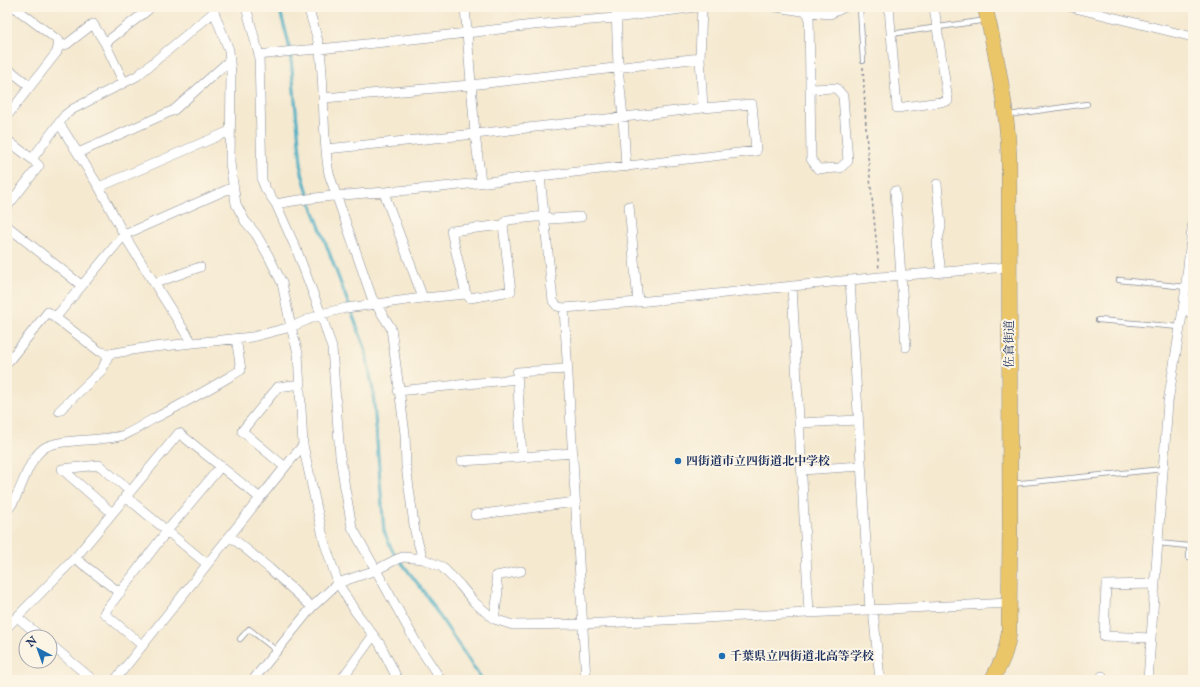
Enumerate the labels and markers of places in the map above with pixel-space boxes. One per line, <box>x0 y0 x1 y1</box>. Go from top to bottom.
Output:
place label: 四街道市立四街道北中学校 <box>686 454 830 469</box>
marker: 四街道市立四街道北中学校 <box>673 456 683 466</box>
place label: 千葉県立四街道北高等学校 <box>730 649 874 664</box>
marker: 千葉県立四街道北高等学校 <box>717 651 727 661</box>

